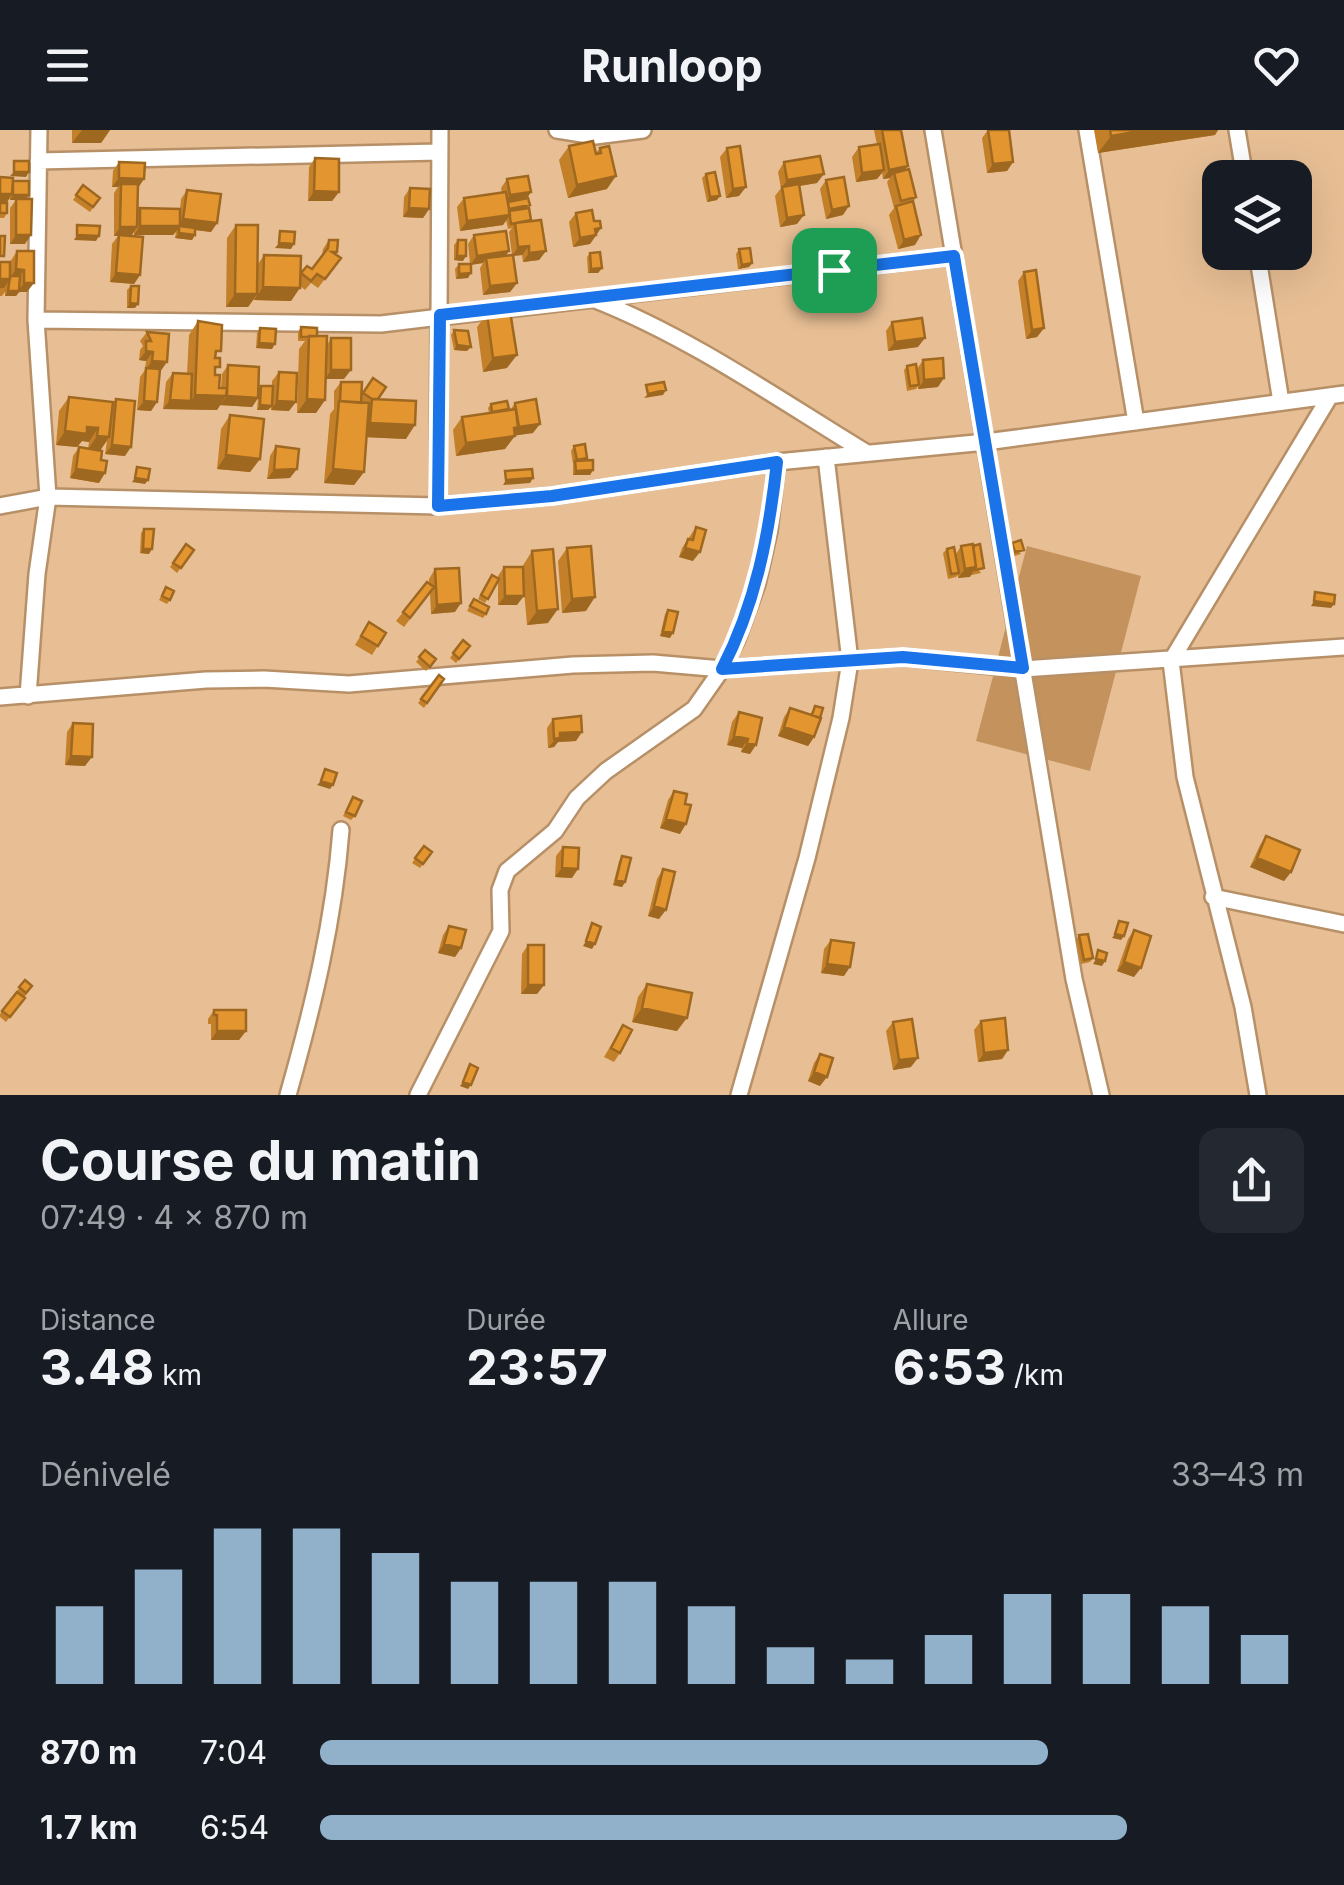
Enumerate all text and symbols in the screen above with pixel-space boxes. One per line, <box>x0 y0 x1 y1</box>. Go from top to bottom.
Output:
icon: menu <box>40 38 95 93</box>
text: Runloop <box>581 38 763 93</box>
icon: heart <box>1249 38 1304 93</box>
map controls <box>1202 160 1312 270</box>
button: layers <box>1202 160 1312 270</box>
pin <box>792 228 877 313</box>
icon: arrive <box>807 243 862 298</box>
text: Course du matin <box>40 1127 481 1193</box>
button: share <box>1199 1128 1304 1233</box>
text: 07:49 · 4 × 870 m <box>40 1198 308 1237</box>
text: Distance <box>40 1303 156 1337</box>
text: Durée <box>466 1303 546 1337</box>
text: Allure <box>893 1303 969 1337</box>
text: 3.48 <box>40 1337 154 1397</box>
text: 23:57 <box>466 1337 608 1397</box>
text: 6:53 <box>893 1337 1006 1397</box>
text: km <box>154 1358 202 1392</box>
text: /km <box>1006 1358 1064 1392</box>
text: Dénivelé <box>40 1455 171 1494</box>
text: 33–43 m <box>1171 1455 1304 1494</box>
text: 870 m <box>40 1733 137 1772</box>
text: 7:04 <box>200 1733 267 1772</box>
text: 1.7 km <box>40 1808 138 1847</box>
text: 6:54 <box>200 1808 269 1847</box>

